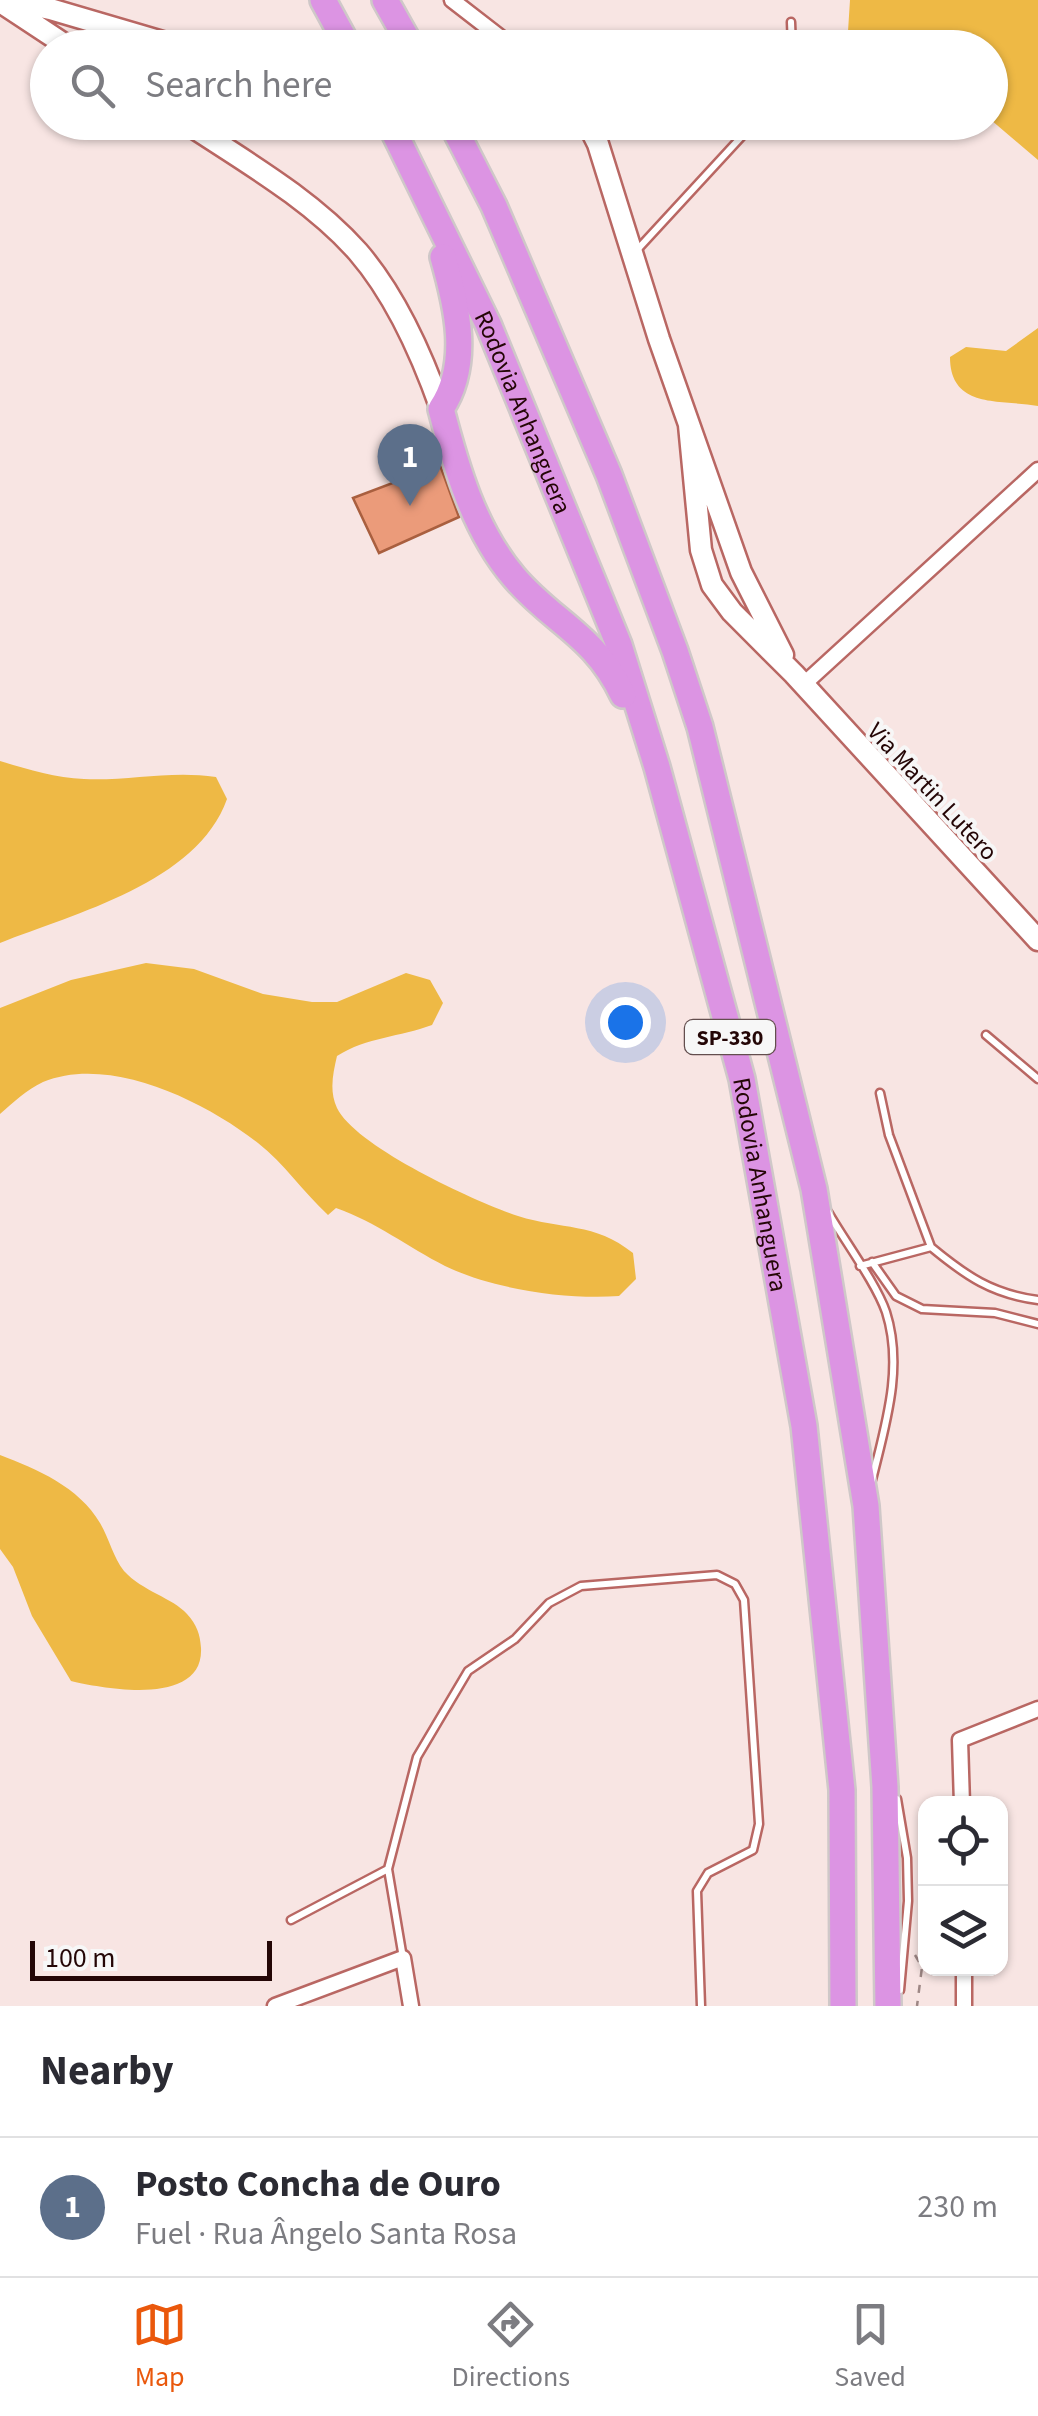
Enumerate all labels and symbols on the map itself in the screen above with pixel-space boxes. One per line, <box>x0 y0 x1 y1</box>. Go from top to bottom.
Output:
street label: Rodovia Anhanguera <box>465 304 581 520</box>
pin: 1 <box>378 424 442 506</box>
street label: Via Martin Lutero <box>859 715 1006 869</box>
your location <box>600 997 651 1048</box>
road number: SP-330 <box>685 1020 775 1054</box>
street label: Rodovia Anhanguera <box>723 1075 797 1295</box>
scale bar <box>30 1936 272 1980</box>

